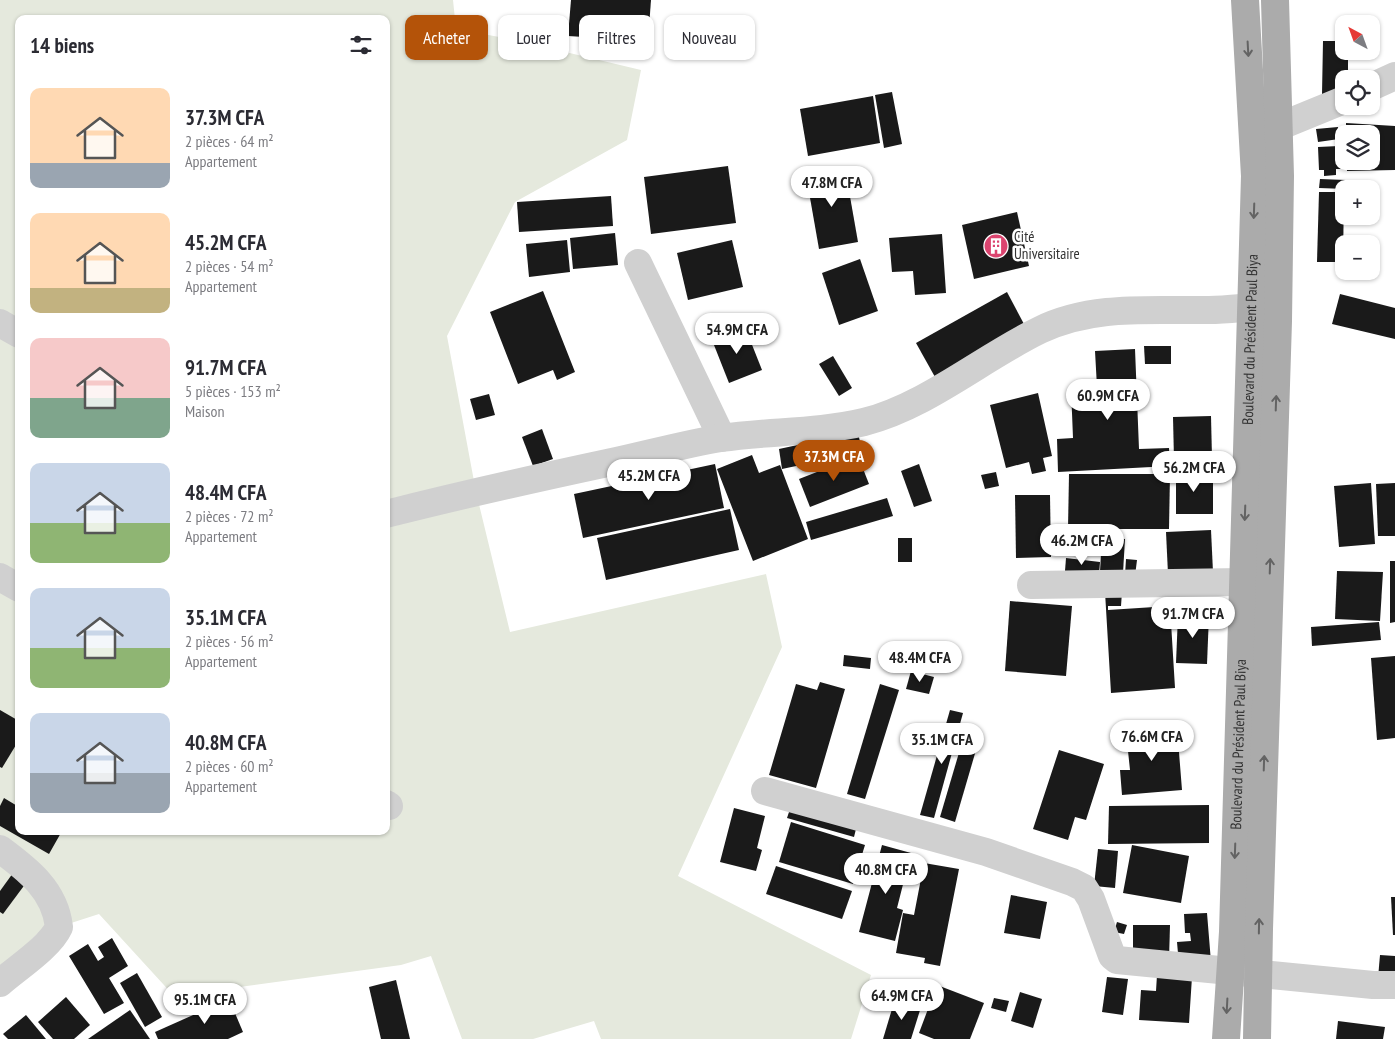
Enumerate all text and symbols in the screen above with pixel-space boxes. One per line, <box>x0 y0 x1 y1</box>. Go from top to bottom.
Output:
chip: Acheter <box>405 15 488 60</box>
chip: Louer <box>498 15 569 60</box>
chip: Filtres <box>579 15 654 60</box>
chip: Nouveau <box>664 15 755 60</box>
north arrow <box>1335 15 1380 60</box>
map controls <box>1335 15 1380 280</box>
icon: filters <box>347 31 375 59</box>
text: 14 biens <box>30 32 94 59</box>
one-way arrow <box>1244 40 1253 56</box>
button: locate <box>1335 70 1380 115</box>
text: 37.3M CFA <box>185 104 264 131</box>
icon: home <box>70 108 130 168</box>
button: layers <box>1335 125 1380 170</box>
text: 2 pièces · 64 m² <box>185 131 274 151</box>
text: Appartement <box>185 151 257 171</box>
pin: 47.8M CFA <box>775 166 889 208</box>
text: 47.8M CFA <box>802 172 862 192</box>
button: + <box>1335 180 1380 225</box>
one-way arrow <box>1249 202 1259 219</box>
place label: Cité Universitaire <box>1014 227 1080 263</box>
text: 45.2M CFA <box>185 229 266 256</box>
icon: home <box>70 233 130 293</box>
building icon: Cité Universitaire <box>983 233 1009 259</box>
button: − <box>1335 235 1380 280</box>
street label: Boulevard du Président Paul Biya <box>1238 254 1262 425</box>
text: 2 pièces · 54 m² <box>185 256 274 276</box>
text: Appartement <box>185 276 257 296</box>
pin: 54.9M CFA <box>680 312 794 355</box>
text: 54.9M CFA <box>706 319 768 339</box>
text: 91.7M CFA <box>185 354 266 381</box>
icon: home <box>70 358 130 418</box>
pin: 60.9M CFA <box>1051 378 1165 421</box>
text: 5 pièces · 153 m² <box>185 381 281 401</box>
text: 60.9M CFA <box>1077 385 1139 405</box>
one-way arrow <box>1271 396 1280 412</box>
text: Maison <box>185 401 224 421</box>
pin: 37.3M CFA <box>777 440 891 482</box>
text: 37.3M CFA <box>804 446 864 466</box>
pin: 56.2M CFA <box>1137 450 1251 493</box>
text: 56.2M CFA <box>1163 457 1225 477</box>
pin: 45.2M CFA <box>592 458 706 501</box>
text: 45.2M CFA <box>618 465 680 485</box>
text: 48.4M CFA <box>185 479 266 506</box>
icon: home <box>70 483 130 543</box>
one-way arrow <box>1240 505 1250 521</box>
text: 2 pièces · 72 m² <box>185 506 274 526</box>
pin: 46.2M CFA <box>1025 524 1139 566</box>
text: Appartement <box>185 526 257 546</box>
text: 46.2M CFA <box>1051 530 1113 550</box>
one-way arrow <box>1266 558 1275 574</box>
pin: 91.7M CFA <box>1136 596 1250 639</box>
text: 91.7M CFA <box>1162 603 1224 623</box>
text: 35.1M CFA <box>185 604 266 631</box>
icon: home <box>70 608 130 668</box>
text: 2 pièces · 56 m² <box>185 631 274 651</box>
pin: 48.4M CFA <box>863 640 977 683</box>
text: 48.4M CFA <box>889 647 951 667</box>
text: Appartement <box>185 651 257 671</box>
street label: Boulevard du Président Paul Biya <box>1226 659 1250 830</box>
pin: 76.6M CFA <box>1095 720 1209 762</box>
pin: 35.1M CFA <box>885 722 999 765</box>
text: 76.6M CFA <box>1121 726 1183 746</box>
text: 40.8M CFA <box>185 729 266 756</box>
text: 35.1M CFA <box>911 729 973 749</box>
icon: home <box>70 733 130 793</box>
one-way arrow <box>1259 755 1269 772</box>
text: 2 pièces · 60 m² <box>185 756 274 776</box>
text: Appartement <box>185 776 257 796</box>
one-way arrow <box>1230 842 1240 858</box>
pin: 40.8M CFA <box>829 852 943 895</box>
text: 40.8M CFA <box>855 859 917 879</box>
one-way arrow <box>1254 918 1264 934</box>
pin: 64.9M CFA <box>845 978 959 1021</box>
pin: 95.1M CFA <box>148 982 262 1025</box>
text: 64.9M CFA <box>871 985 933 1005</box>
text: 95.1M CFA <box>174 989 236 1009</box>
one-way arrow <box>1223 998 1232 1014</box>

